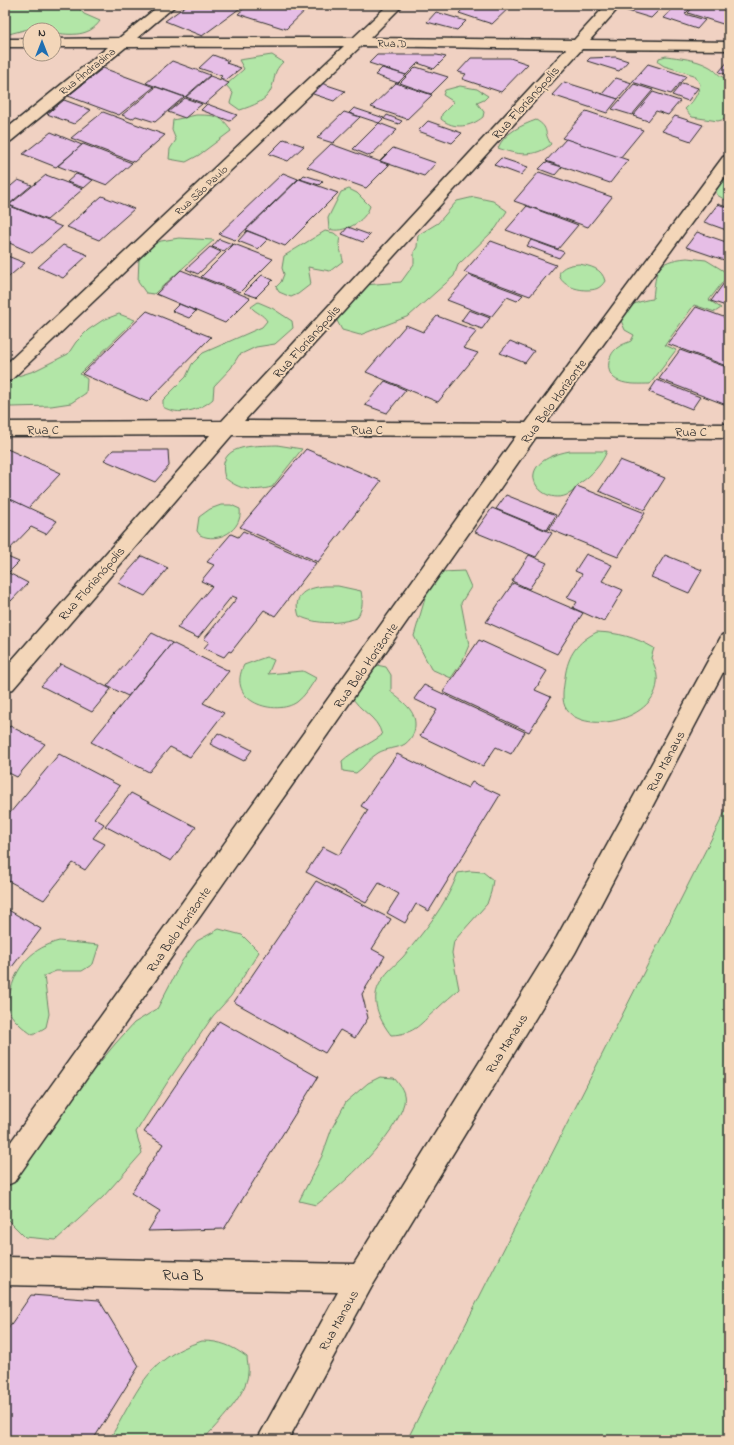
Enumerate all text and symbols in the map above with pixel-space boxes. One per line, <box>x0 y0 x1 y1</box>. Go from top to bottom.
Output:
north arrow <box>22 22 62 62</box>
text: N <box>38 25 46 41</box>
street label: Rua D <box>377 36 407 52</box>
street label: Rua Andradina <box>56 44 119 99</box>
street label: Rua Florianópolis <box>488 62 565 144</box>
street label: Rua São Paulo <box>172 162 232 220</box>
street label: Rua Florianópolis <box>269 301 346 383</box>
street label: Rua Belo Horizonte <box>517 355 592 448</box>
street label: Rua C <box>27 421 59 440</box>
street label: Rua C <box>351 421 383 440</box>
street label: Rua C <box>675 423 707 442</box>
street label: Rua Florianópolis <box>54 542 130 625</box>
street label: Rua Belo Horizonte <box>329 619 403 713</box>
street label: Rua Manaus <box>642 727 691 796</box>
street label: Rua Belo Horizonte <box>142 883 216 977</box>
street label: Rua Manaus <box>481 1010 533 1077</box>
street label: Rua B <box>162 1264 204 1288</box>
street label: Rua Manaus <box>315 1286 364 1355</box>

